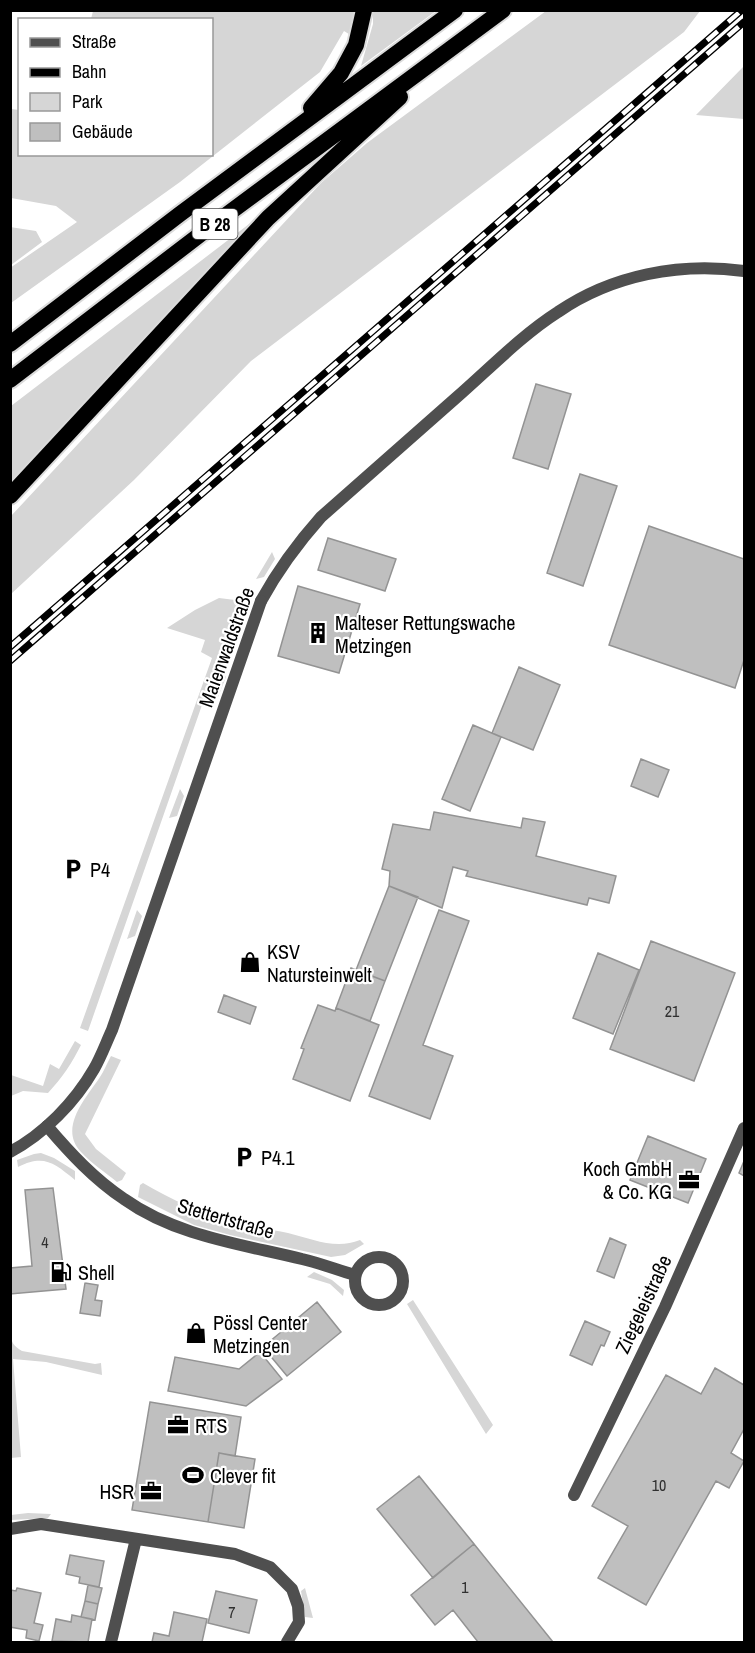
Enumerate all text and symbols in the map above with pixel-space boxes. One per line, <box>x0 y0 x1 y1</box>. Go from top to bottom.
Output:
legend <box>18 18 213 156</box>
text: Straße <box>72 29 116 54</box>
text: Bahn <box>72 59 106 84</box>
text: Park <box>72 89 103 114</box>
text: Gebäude <box>72 119 133 144</box>
road number: B 28 <box>192 209 238 239</box>
street label: Maienwaldstraße <box>192 583 260 711</box>
place label: Malteser Rettungswache Metzingen <box>335 609 515 659</box>
building icon: Malteser Rettungswache Metzingen <box>306 621 330 645</box>
place label: P4 <box>90 856 110 883</box>
parking icon: P4 <box>61 857 85 881</box>
place label: KSV Natursteinwelt <box>267 938 372 988</box>
shop icon: KSV Natursteinwelt <box>238 950 262 974</box>
house number: 21 <box>665 1000 680 1022</box>
place label: P4.1 <box>261 1144 295 1171</box>
parking icon: P4.1 <box>232 1145 256 1169</box>
place label: Koch GmbH & Co. KG <box>583 1155 672 1205</box>
office icon: Koch GmbH & Co. KG <box>677 1168 701 1192</box>
street label: Stettertstraße <box>175 1191 277 1245</box>
house number: 4 <box>41 1231 49 1253</box>
street label: Ziegeleistraße <box>608 1250 678 1358</box>
place label: Shell <box>78 1259 114 1286</box>
fuel station icon: Shell <box>49 1260 73 1284</box>
place label: Pössl Center Metzingen <box>213 1309 307 1359</box>
shop icon: Pössl Center Metzingen <box>184 1321 208 1345</box>
place label: RTS <box>195 1412 228 1439</box>
office icon: RTS <box>166 1413 190 1437</box>
place label: Clever fit <box>210 1462 276 1489</box>
sports icon: Clever fit <box>181 1463 205 1487</box>
house number: 10 <box>652 1474 666 1496</box>
place label: HSR <box>99 1478 134 1505</box>
office icon: HSR <box>139 1479 163 1503</box>
house number: 1 <box>461 1576 469 1598</box>
house number: 7 <box>228 1601 236 1623</box>

